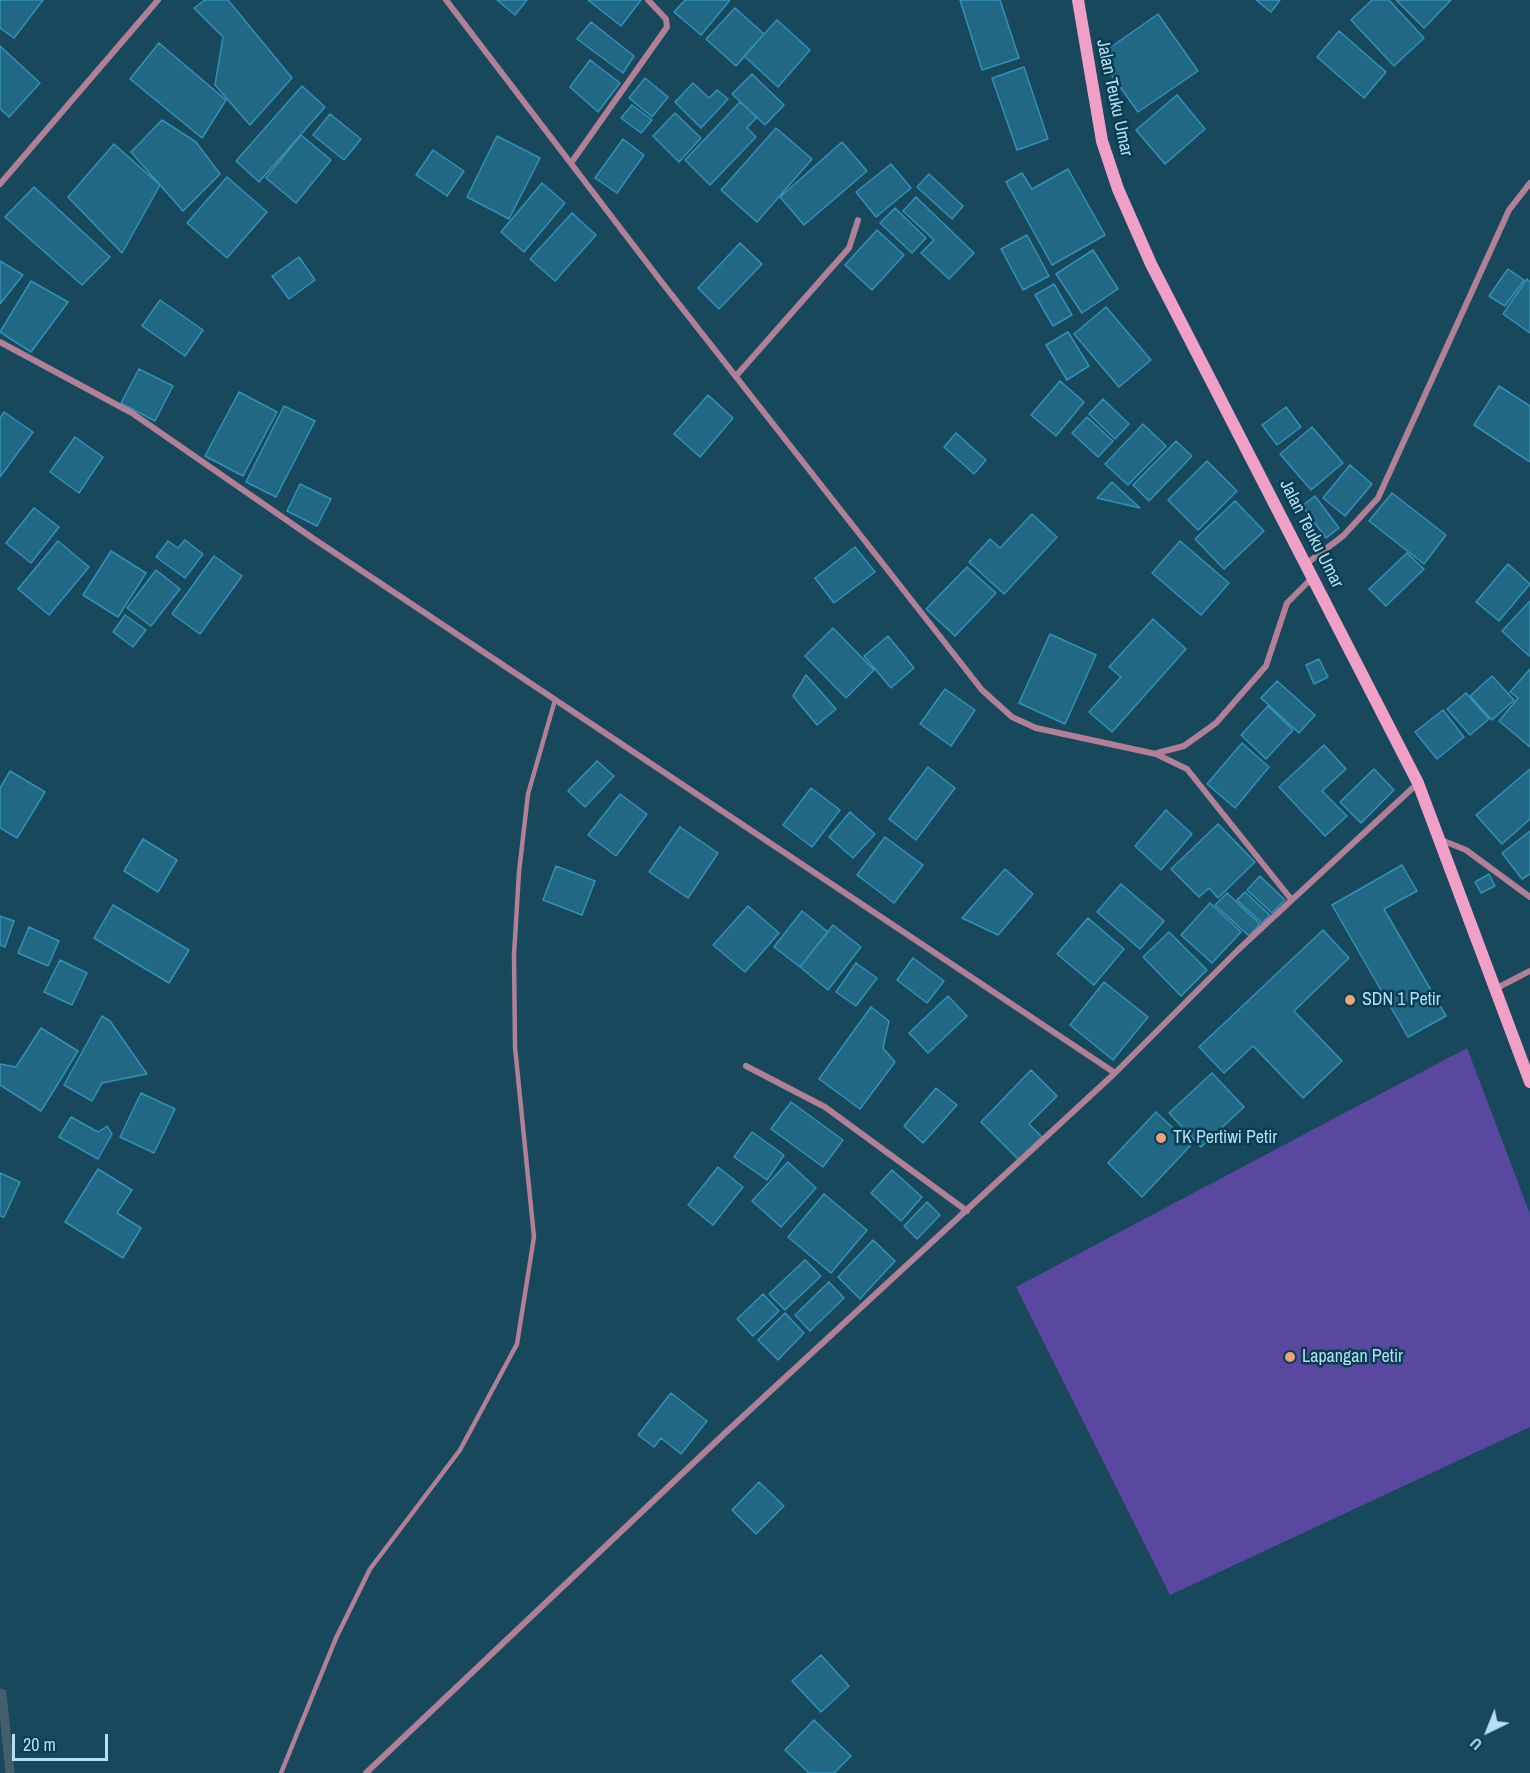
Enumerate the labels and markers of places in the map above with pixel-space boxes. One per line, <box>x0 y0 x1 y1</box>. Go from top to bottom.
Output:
place label: SDN 1 Petir <box>1362 989 1441 1011</box>
marker: SDN 1 Petir <box>1343 993 1357 1007</box>
place label: TK Pertiwi Petir <box>1173 1127 1277 1149</box>
marker: TK Pertiwi Petir <box>1154 1131 1168 1145</box>
place label: Lapangan Petir <box>1302 1346 1403 1368</box>
marker: Lapangan Petir <box>1283 1350 1297 1364</box>

